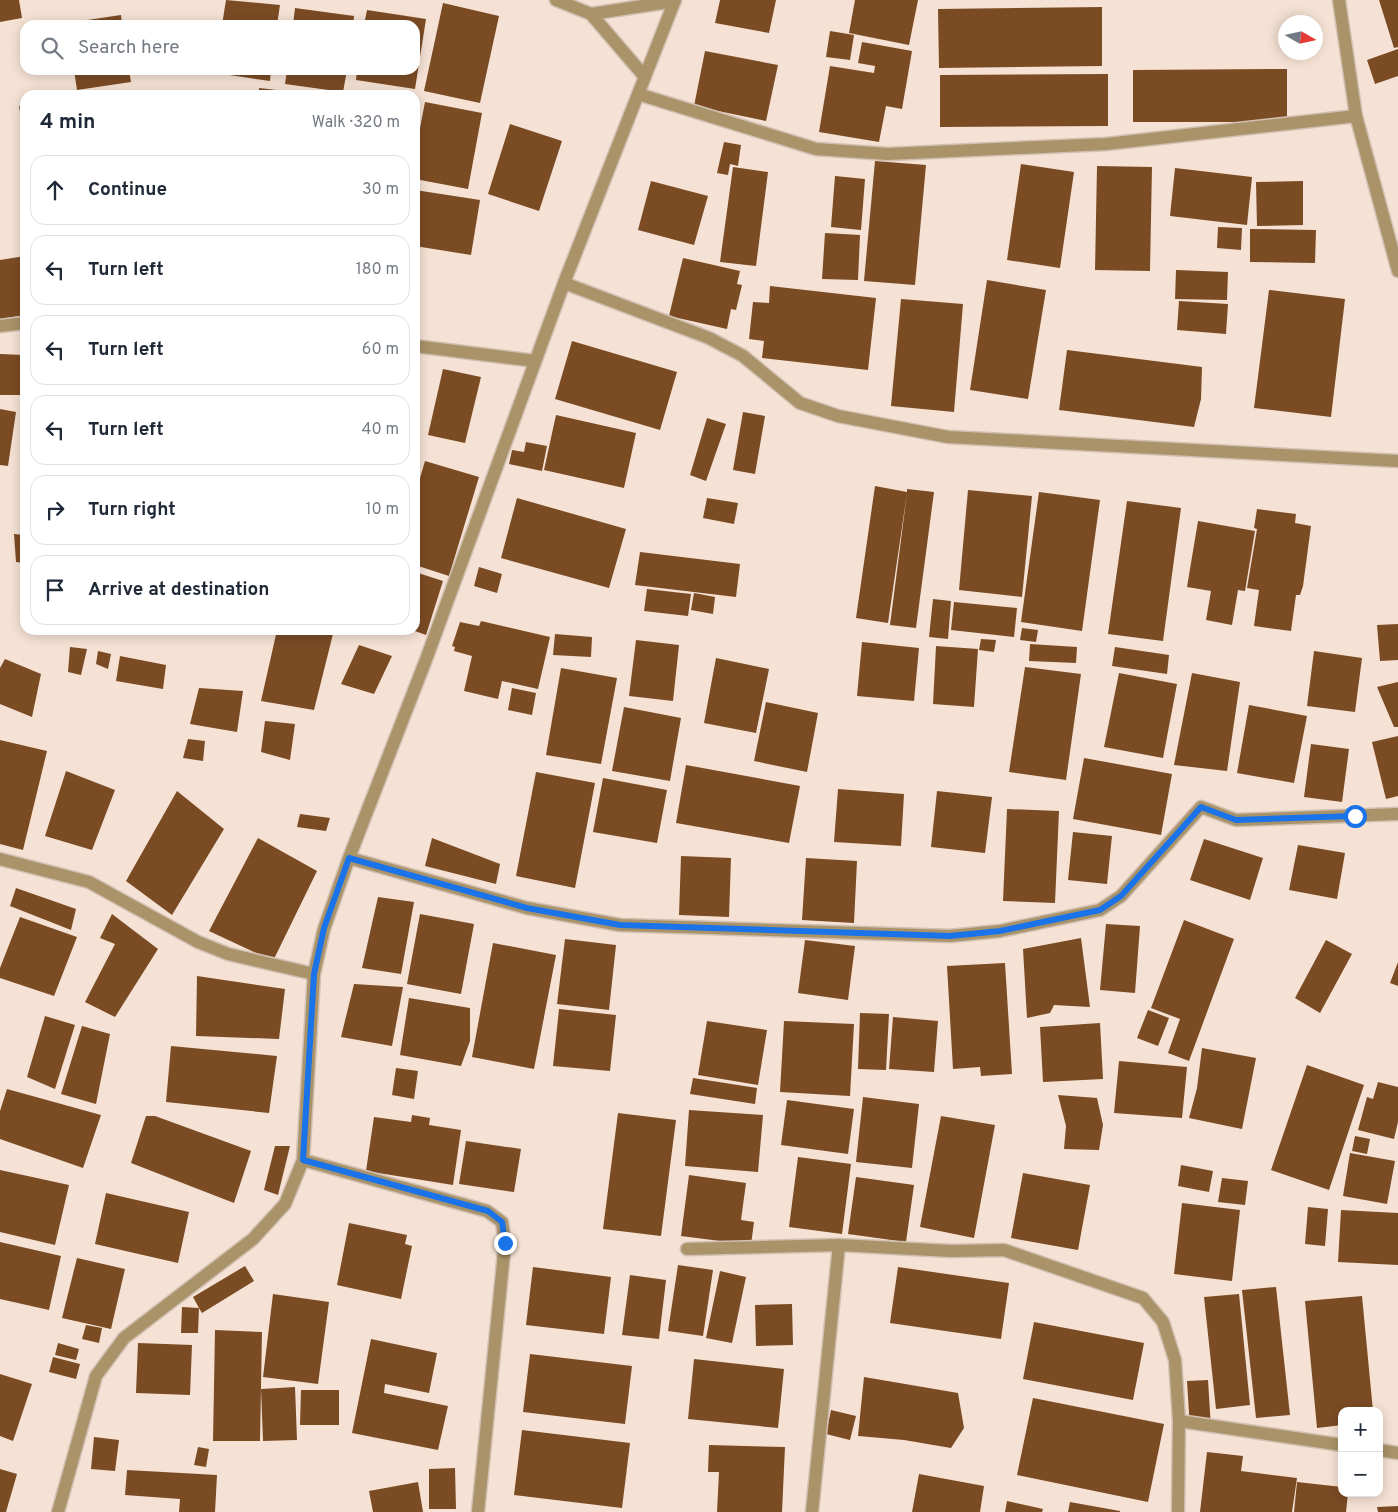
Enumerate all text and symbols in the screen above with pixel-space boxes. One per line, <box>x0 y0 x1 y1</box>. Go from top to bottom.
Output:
north arrow <box>1278 15 1323 60</box>
search box <box>20 20 420 75</box>
icon: search <box>38 34 66 62</box>
text: Search here <box>78 36 180 60</box>
text: 4 min <box>40 109 96 136</box>
text: Walk · 320 m <box>312 113 400 133</box>
icon: ahead <box>41 176 69 204</box>
text: Continue <box>88 178 167 202</box>
text: 30 m <box>362 180 399 200</box>
icon: left <box>41 256 69 284</box>
text: Turn left <box>88 258 164 282</box>
text: 180 m <box>356 260 399 280</box>
icon: left <box>41 336 69 364</box>
text: Turn left <box>88 338 164 362</box>
text: 60 m <box>362 340 399 360</box>
icon: left <box>41 416 69 444</box>
text: Turn left <box>88 418 164 442</box>
text: 40 m <box>361 420 399 440</box>
icon: right <box>41 496 69 524</box>
text: Turn right <box>88 498 176 522</box>
text: 10 m <box>365 500 399 520</box>
icon: arrive <box>41 576 69 604</box>
text: Arrive at destination <box>88 578 269 602</box>
route start <box>1344 805 1367 828</box>
route end <box>494 1232 517 1255</box>
map controls <box>1338 1407 1383 1497</box>
button: + <box>1338 1407 1383 1452</box>
button: − <box>1338 1452 1383 1497</box>

